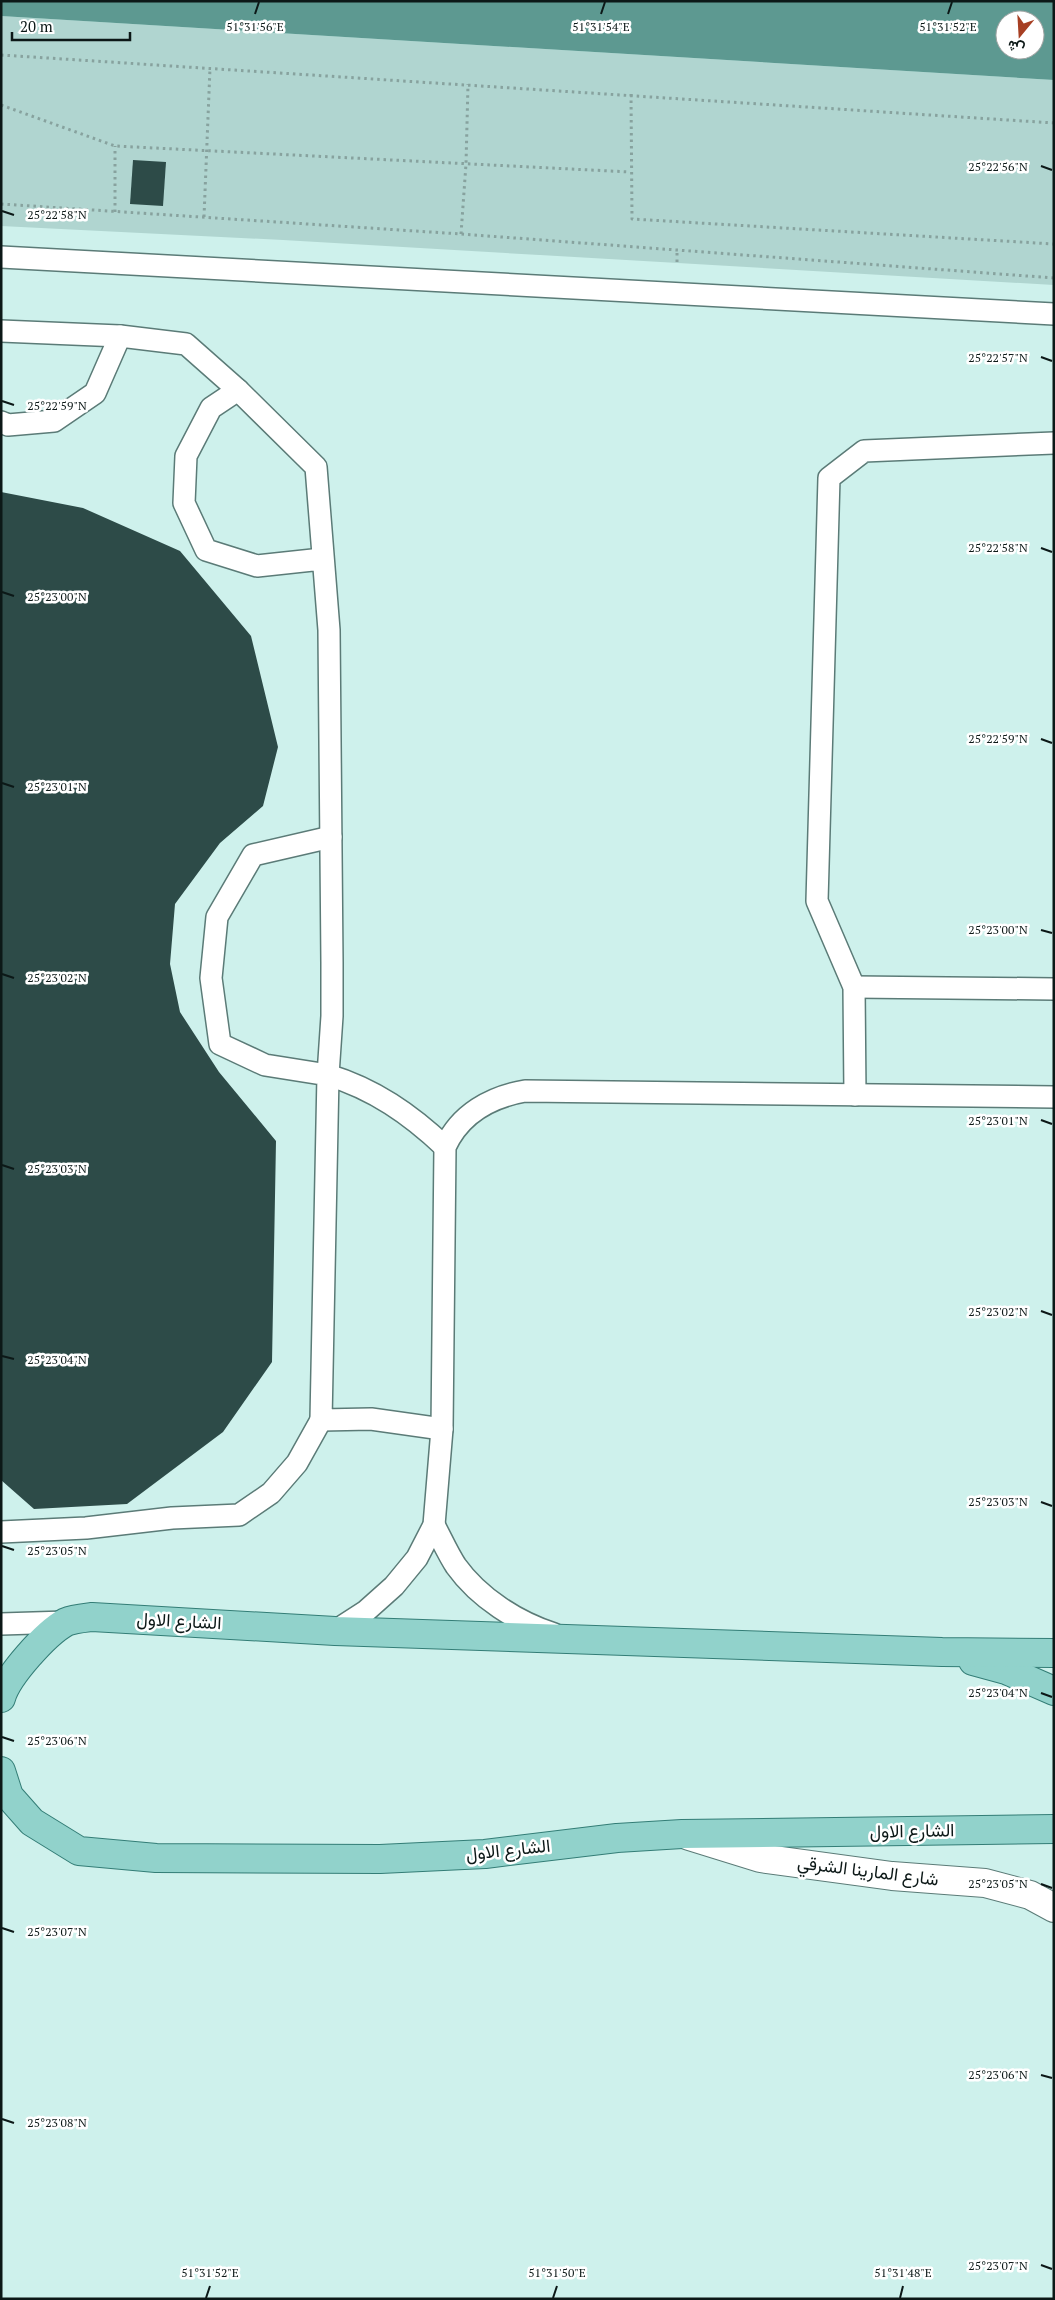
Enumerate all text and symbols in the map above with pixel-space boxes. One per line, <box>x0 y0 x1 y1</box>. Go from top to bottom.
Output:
scale bar <box>12 10 130 42</box>
north arrow <box>995 10 1045 60</box>
text: 20 m <box>20 16 53 36</box>
text: 51°31'56"E <box>226 19 284 34</box>
text: 51°31'54"E <box>572 19 630 34</box>
text: 51°31'52"E <box>919 19 977 34</box>
text: ش <box>1005 36 1027 59</box>
text: 25°22'56"N <box>968 159 1028 174</box>
text: 25°22'58"N <box>27 207 87 222</box>
text: 25°22'57"N <box>968 350 1028 365</box>
text: 25°22'59"N <box>27 398 87 413</box>
text: 25°22'58"N <box>968 540 1028 555</box>
text: 25°23'00"N <box>27 589 87 604</box>
text: 25°22'59"N <box>968 731 1028 746</box>
text: 25°23'01"N <box>27 779 87 794</box>
text: 25°23'00"N <box>968 922 1028 937</box>
text: 25°23'02"N <box>27 970 87 985</box>
text: 25°23'01"N <box>968 1113 1028 1128</box>
text: 25°23'03"N <box>27 1161 87 1176</box>
text: 25°23'02"N <box>968 1304 1028 1319</box>
text: 25°23'04"N <box>27 1352 87 1367</box>
text: 25°23'03"N <box>968 1494 1028 1509</box>
text: 25°23'05"N <box>27 1543 87 1558</box>
street label: الشارع الاول <box>136 1606 222 1635</box>
text: 25°23'04"N <box>968 1685 1028 1700</box>
text: 25°23'06"N <box>27 1733 87 1748</box>
street label: الشارع الاول <box>869 1817 955 1844</box>
street label: الشارع الاول <box>464 1833 551 1866</box>
street label: شارع المارينا الشرقي <box>796 1849 940 1895</box>
text: 25°23'05"N <box>968 1876 1028 1891</box>
text: 25°23'07"N <box>27 1924 87 1939</box>
text: 25°23'06"N <box>968 2067 1028 2082</box>
text: 25°23'08"N <box>27 2115 87 2130</box>
text: 25°23'07"N <box>968 2258 1028 2273</box>
text: 51°31'52"E <box>181 2265 239 2280</box>
text: 51°31'50"E <box>528 2265 586 2280</box>
text: 51°31'48"E <box>874 2265 932 2280</box>

